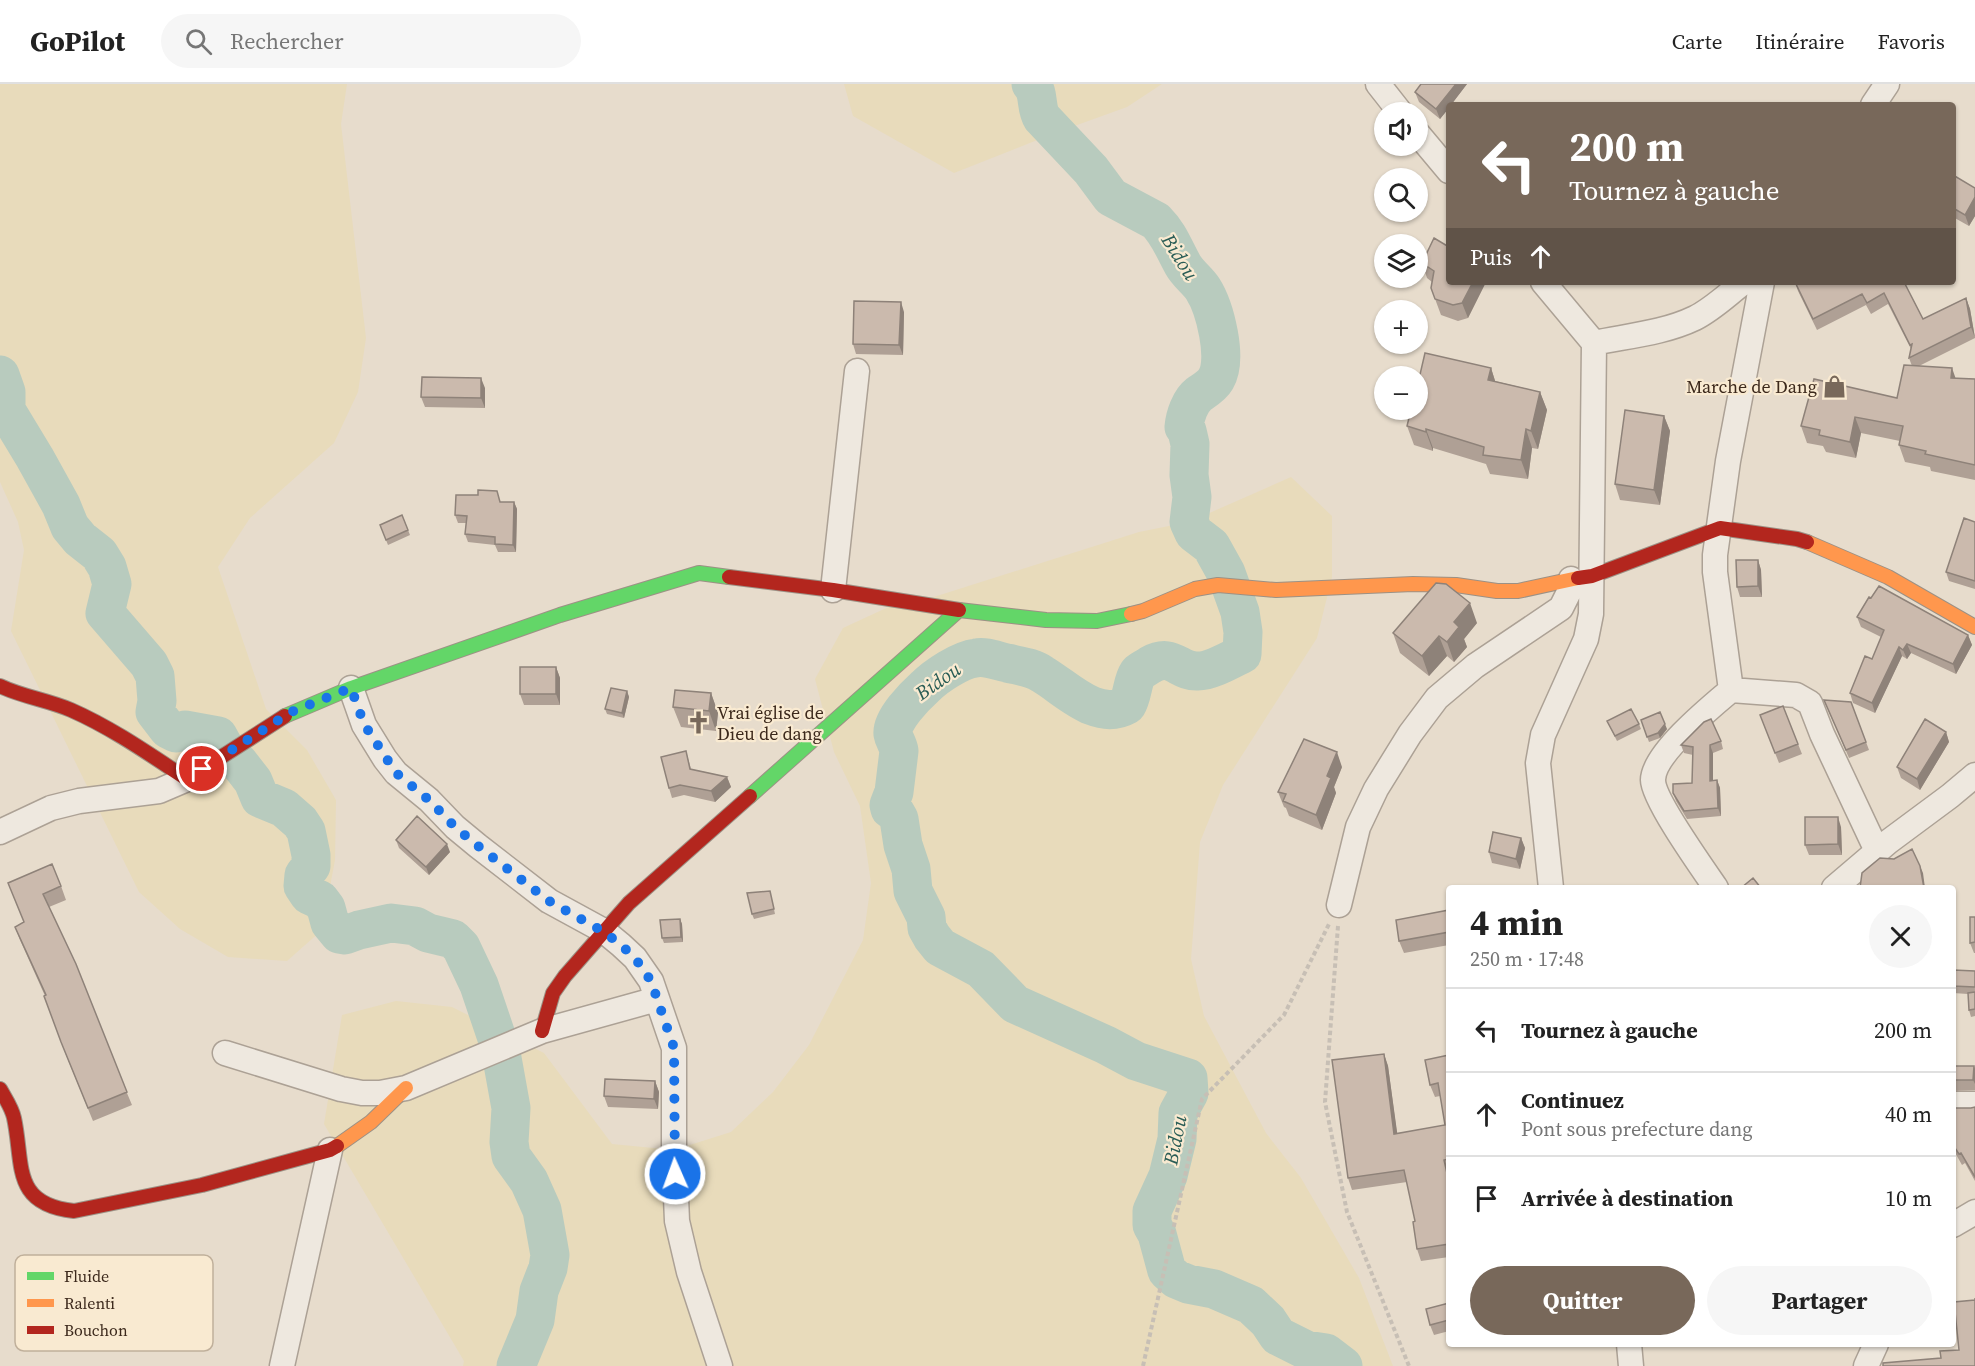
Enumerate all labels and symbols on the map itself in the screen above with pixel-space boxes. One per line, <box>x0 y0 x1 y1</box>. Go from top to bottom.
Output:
water label: Bidou <box>1154 228 1205 286</box>
shop icon: Marche de Dang <box>1822 373 1848 399</box>
place label: Marche de Dang <box>1686 374 1817 399</box>
water label: Bidou <box>909 655 967 707</box>
place label: Vrai église de Dieu de dang <box>717 700 824 746</box>
church icon: Vrai église de Dieu de dang <box>686 709 712 735</box>
pin <box>176 743 227 794</box>
water label: Bidou <box>1156 1112 1194 1168</box>
position arrow <box>643 1142 707 1206</box>
legend <box>15 1255 213 1351</box>
text: Fluide <box>64 1265 109 1287</box>
text: Ralenti <box>64 1292 115 1314</box>
text: Bouchon <box>64 1319 128 1341</box>

